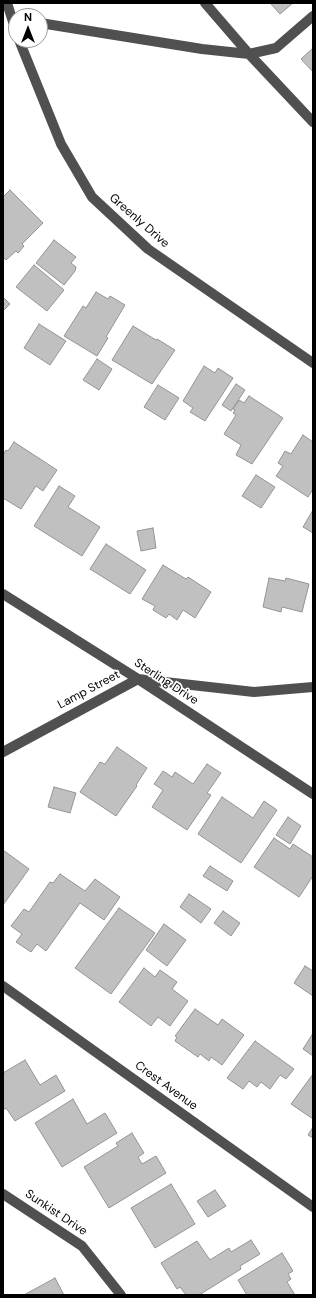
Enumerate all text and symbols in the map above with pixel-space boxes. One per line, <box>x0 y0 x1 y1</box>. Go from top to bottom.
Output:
north arrow <box>8 8 48 48</box>
text: N <box>24 10 32 24</box>
street label: Greenly Drive <box>106 191 172 251</box>
street label: Sterling Drive <box>131 656 201 708</box>
street label: Lamp Street <box>55 668 123 712</box>
street label: Crest Avenue <box>132 1058 200 1114</box>
street label: Sunkist Drive <box>22 1187 90 1239</box>

